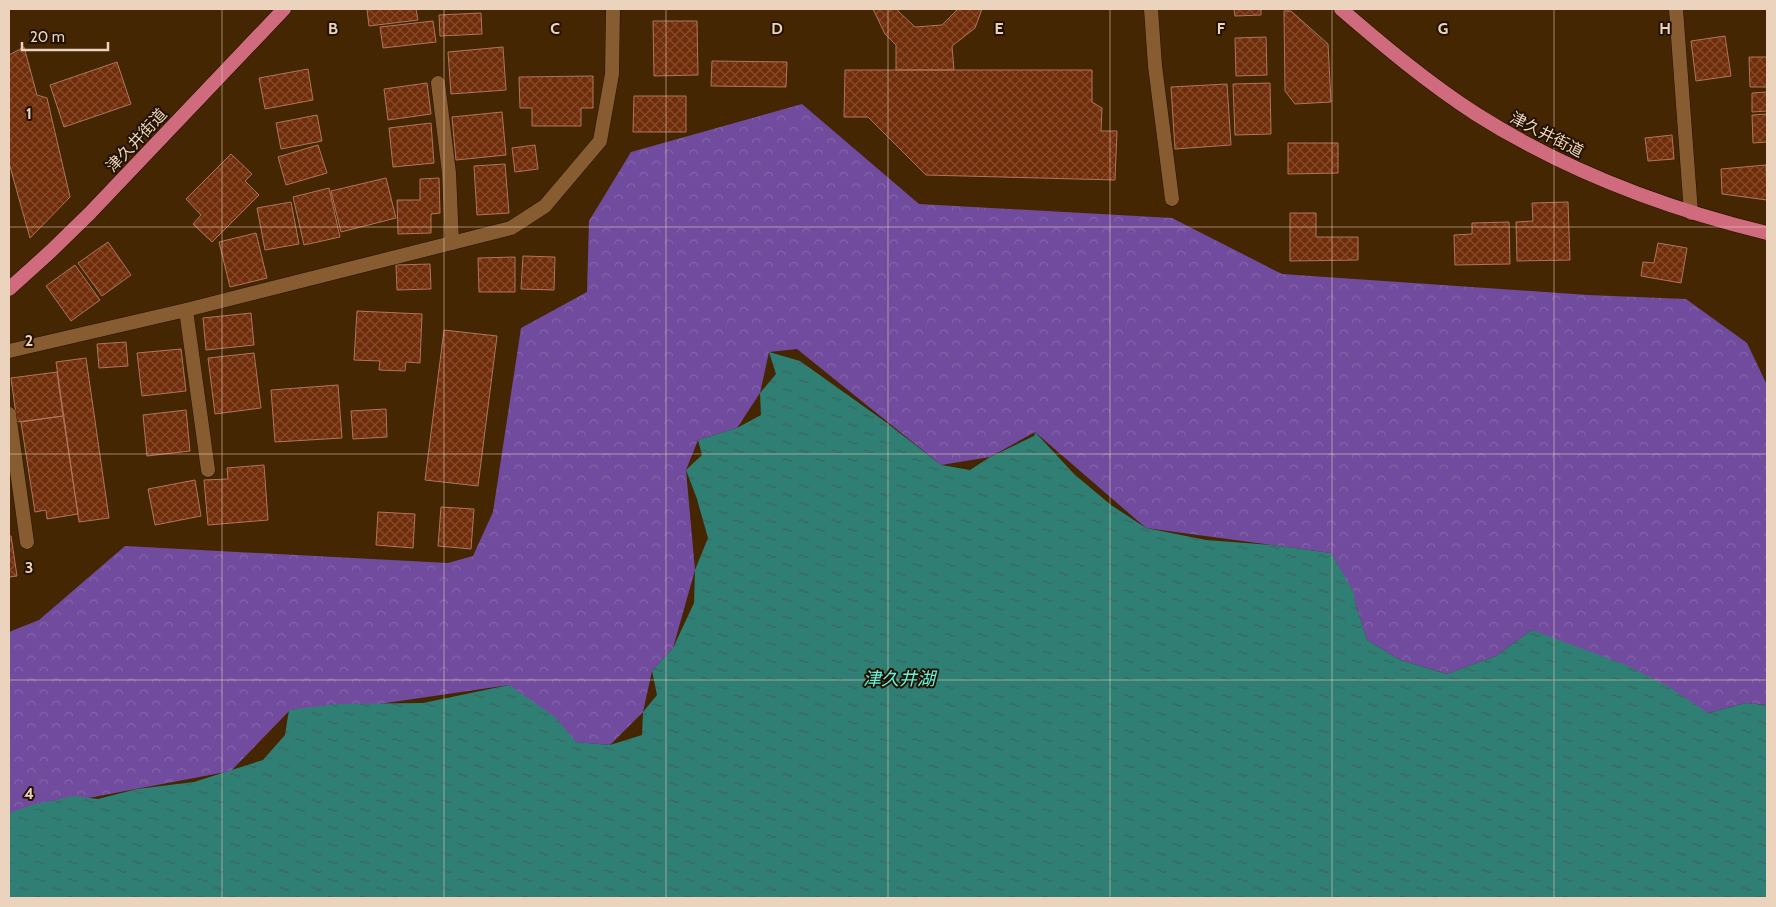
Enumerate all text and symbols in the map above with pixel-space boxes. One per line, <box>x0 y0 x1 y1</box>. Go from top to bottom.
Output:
text: B <box>328 19 338 38</box>
text: C <box>550 19 560 38</box>
text: D <box>771 19 783 38</box>
text: E <box>994 19 1004 38</box>
text: F <box>1217 19 1226 38</box>
text: G <box>1438 19 1448 38</box>
text: H <box>1659 19 1671 38</box>
scale bar <box>22 20 109 52</box>
text: 20 m <box>30 28 65 46</box>
text: 1 <box>26 104 32 123</box>
street label: 津久井街道 <box>102 105 171 176</box>
street label: 津久井街道 <box>1507 108 1587 161</box>
text: 2 <box>25 331 33 350</box>
text: 3 <box>25 558 33 577</box>
water label: 津久井湖 <box>863 668 938 690</box>
text: 4 <box>24 784 34 803</box>

